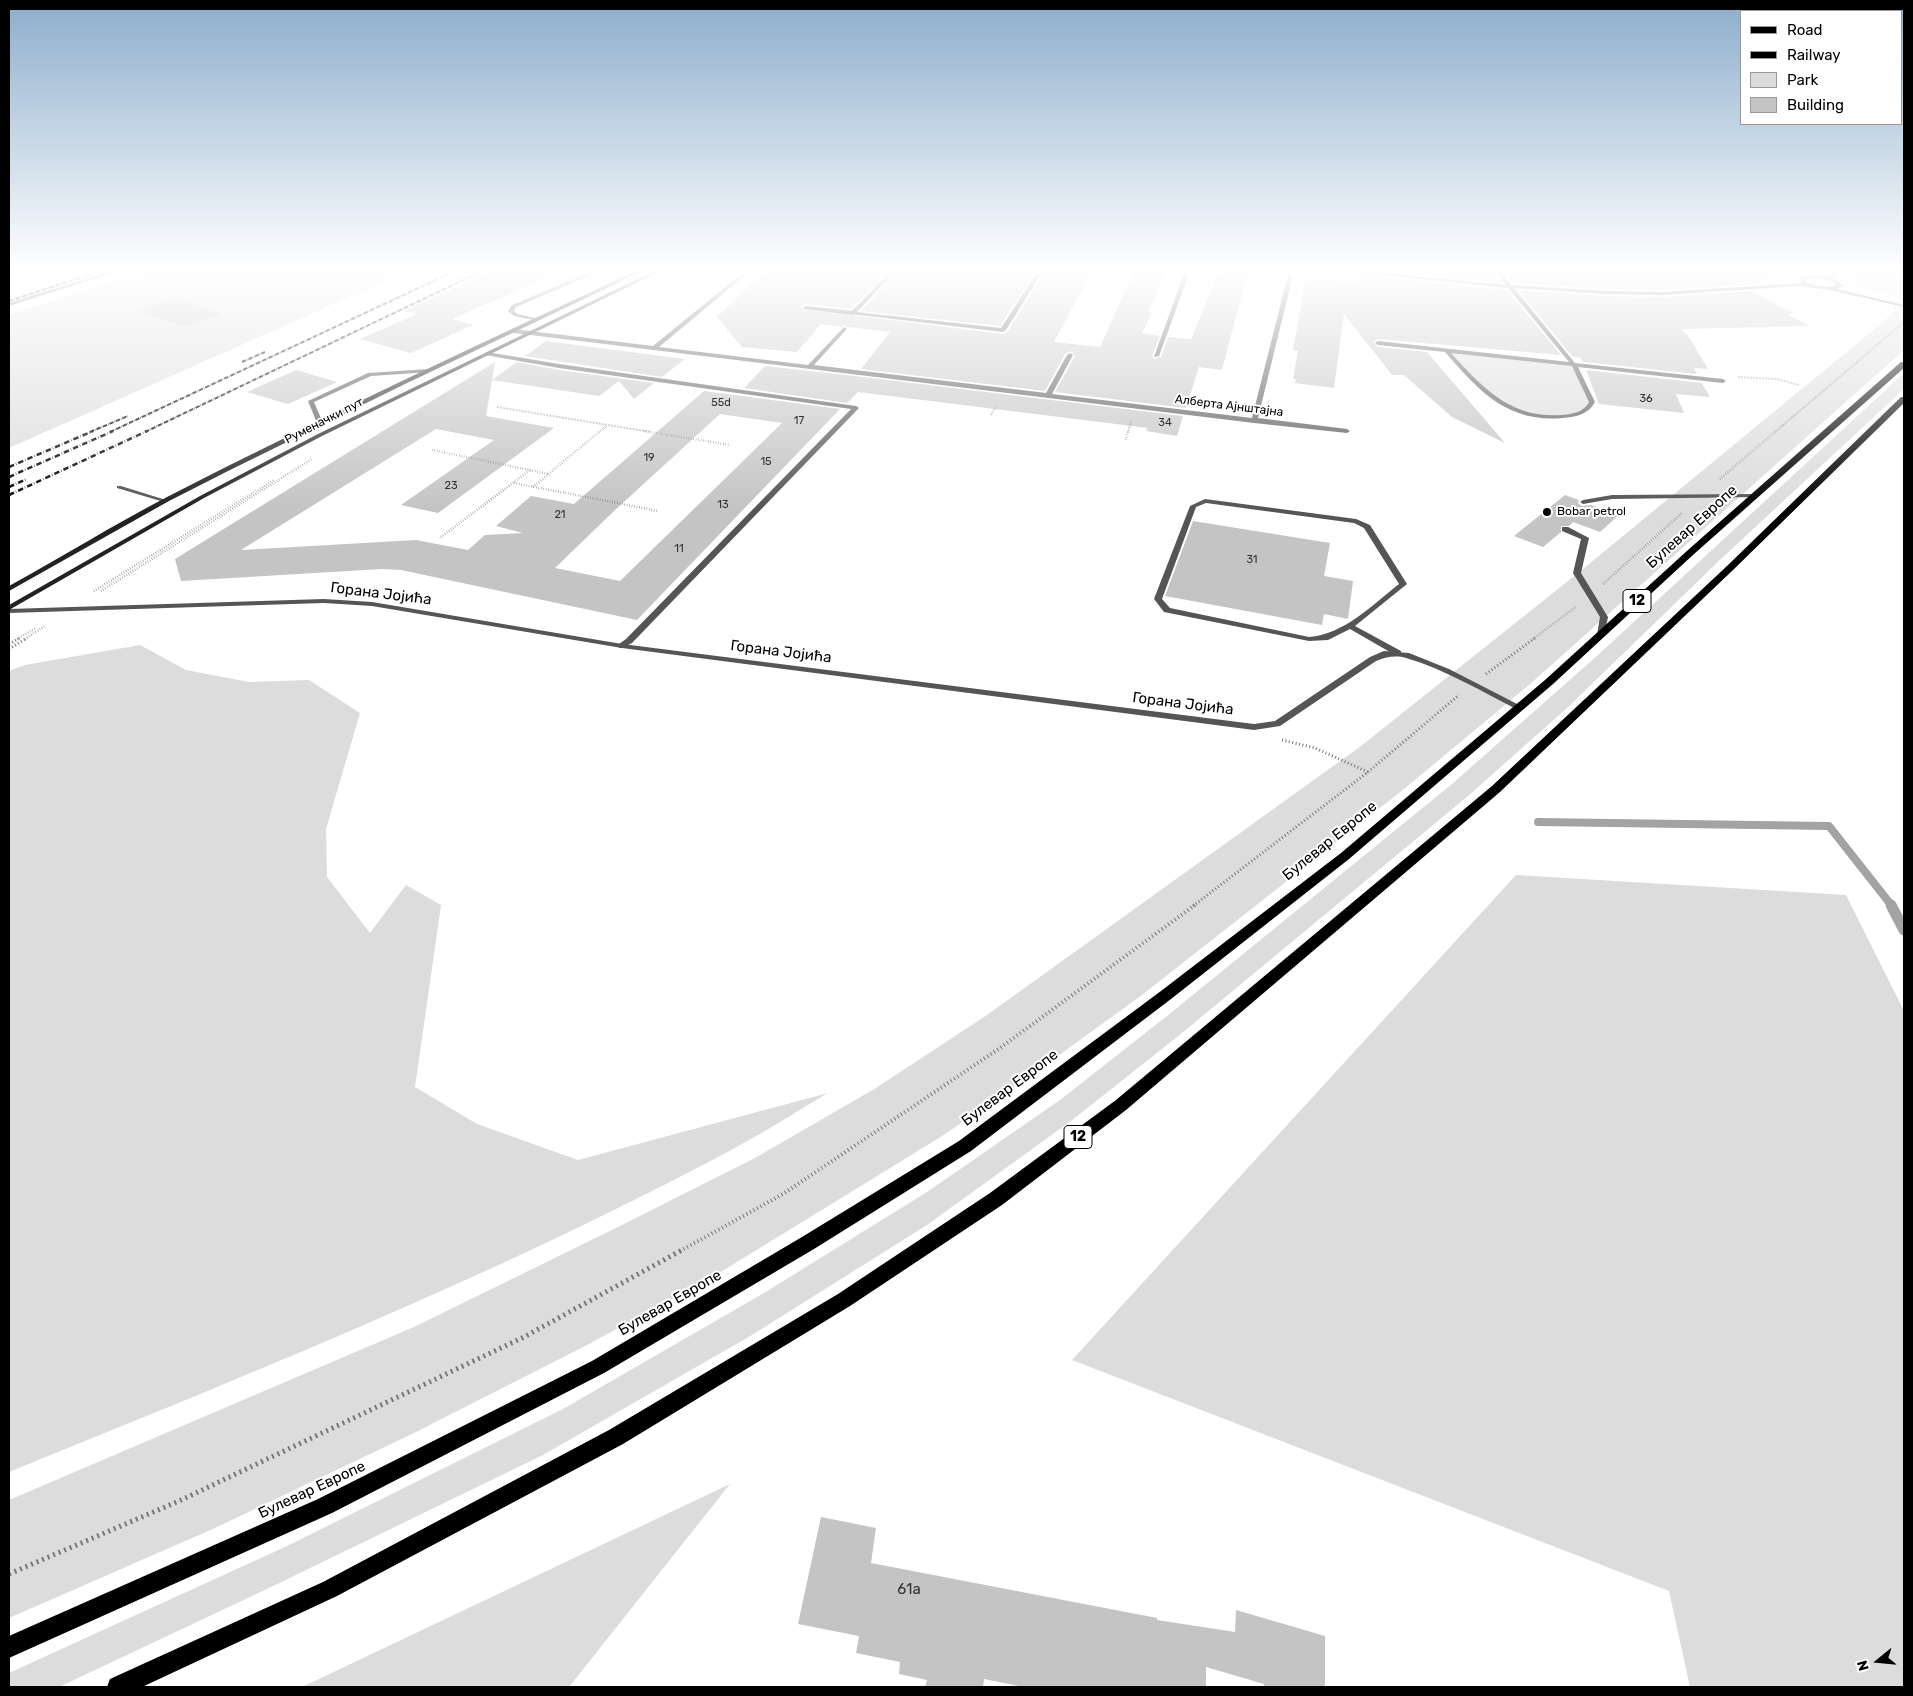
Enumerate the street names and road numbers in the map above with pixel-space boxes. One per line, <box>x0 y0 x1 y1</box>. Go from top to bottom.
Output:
street label: Алберта Ајнштајна <box>1174 392 1284 420</box>
street label: Руменачки пут <box>282 395 366 447</box>
street label: Булевар Европе <box>1643 481 1741 573</box>
street label: Горана Јојића <box>330 579 432 609</box>
road number: 12 <box>1623 590 1651 612</box>
street label: Горана Јојића <box>730 637 832 667</box>
street label: Горана Јојића <box>1132 689 1234 719</box>
street label: Булевар Европе <box>1279 797 1381 885</box>
street label: Булевар Европе <box>958 1046 1062 1130</box>
road number: 12 <box>1064 1126 1092 1148</box>
street label: Булевар Европе <box>615 1266 725 1340</box>
street label: Булевар Европе <box>256 1457 368 1523</box>

